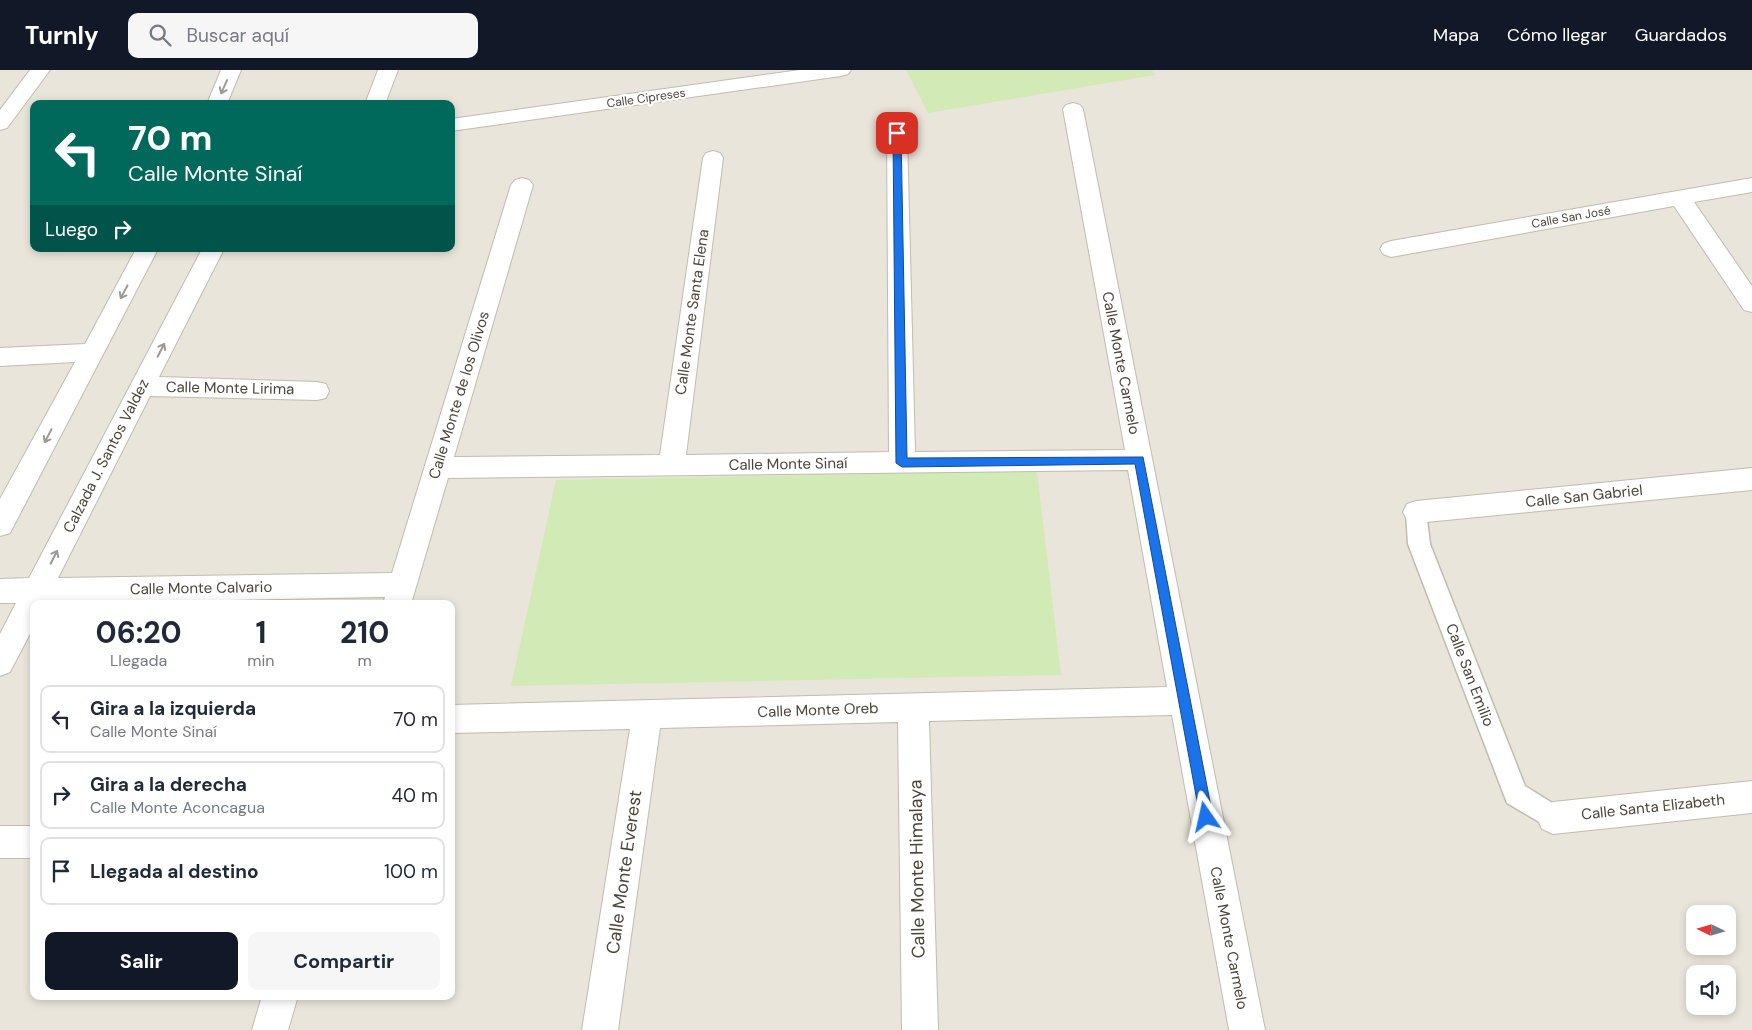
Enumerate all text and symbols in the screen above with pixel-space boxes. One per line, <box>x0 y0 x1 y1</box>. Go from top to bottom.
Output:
search box <box>128 13 478 58</box>
text: Turnly <box>25 20 98 51</box>
icon: search <box>146 21 174 49</box>
text: Buscar aquí <box>186 23 289 48</box>
text: Mapa <box>1433 23 1479 47</box>
text: Cómo llegar <box>1507 23 1607 47</box>
text: Guardados <box>1635 23 1727 47</box>
one-way arrow <box>219 79 228 94</box>
street label: Calle Cipreses <box>606 85 686 111</box>
pin <box>876 112 918 154</box>
text: 70 m <box>128 115 212 161</box>
icon: arrive <box>883 119 911 147</box>
icon: left <box>45 120 110 185</box>
text: Calle Monte Sinaí <box>128 159 302 188</box>
street label: Calle San José <box>1530 202 1612 232</box>
icon: right <box>108 215 136 243</box>
text: Luego <box>45 217 98 242</box>
street label: Calle Monte Santa Elena <box>670 228 714 396</box>
one-way arrow <box>119 284 128 299</box>
street label: Calle Monte Carmelo <box>1097 290 1145 436</box>
street label: Calle Monte de los Olivos <box>424 309 494 481</box>
one-way arrow <box>156 343 166 358</box>
street label: Calzada J. Santos Valdez <box>58 376 154 536</box>
street label: Calle Monte Lirima <box>166 377 294 399</box>
one-way arrow <box>43 428 53 442</box>
street label: Calle Monte Sinaí <box>728 453 848 475</box>
street label: Calle San Gabriel <box>1525 480 1643 512</box>
one-way arrow <box>50 550 59 565</box>
street label: Calle Monte Calvario <box>130 577 272 599</box>
text: 06:20 <box>96 613 182 652</box>
text: 1 <box>255 613 266 652</box>
text: 210 <box>340 613 389 652</box>
street label: Calle San Emilio <box>1441 621 1499 729</box>
text: Llegada <box>110 650 167 671</box>
text: min <box>247 650 274 671</box>
text: m <box>358 650 372 671</box>
text: Gira a la izquierda <box>90 696 256 721</box>
street label: Calle Monte Oreb <box>757 698 879 722</box>
icon: left <box>47 705 75 733</box>
text: 70 m <box>393 707 438 732</box>
text: Calle Monte Sinaí <box>90 721 217 742</box>
text: Gira a la derecha <box>90 772 247 797</box>
street label: Calle Monte Himalaya <box>903 779 931 959</box>
icon: right <box>47 781 75 809</box>
text: 40 m <box>391 783 438 808</box>
street label: Calle Monte Everest <box>601 788 647 956</box>
position arrow <box>1179 790 1231 842</box>
street label: Calle Santa Elizabeth <box>1580 790 1726 824</box>
text: Calle Monte Aconcagua <box>90 797 265 818</box>
icon: arrive <box>47 857 75 885</box>
text: Llegada al destino <box>90 859 259 884</box>
text: 100 m <box>384 859 438 884</box>
street label: Calle Monte Carmelo <box>1205 865 1253 1011</box>
north arrow <box>1686 905 1736 955</box>
map controls <box>1686 905 1736 1015</box>
button: Salir <box>45 932 238 990</box>
button: Compartir <box>248 932 440 990</box>
button: sound <box>1686 965 1736 1015</box>

